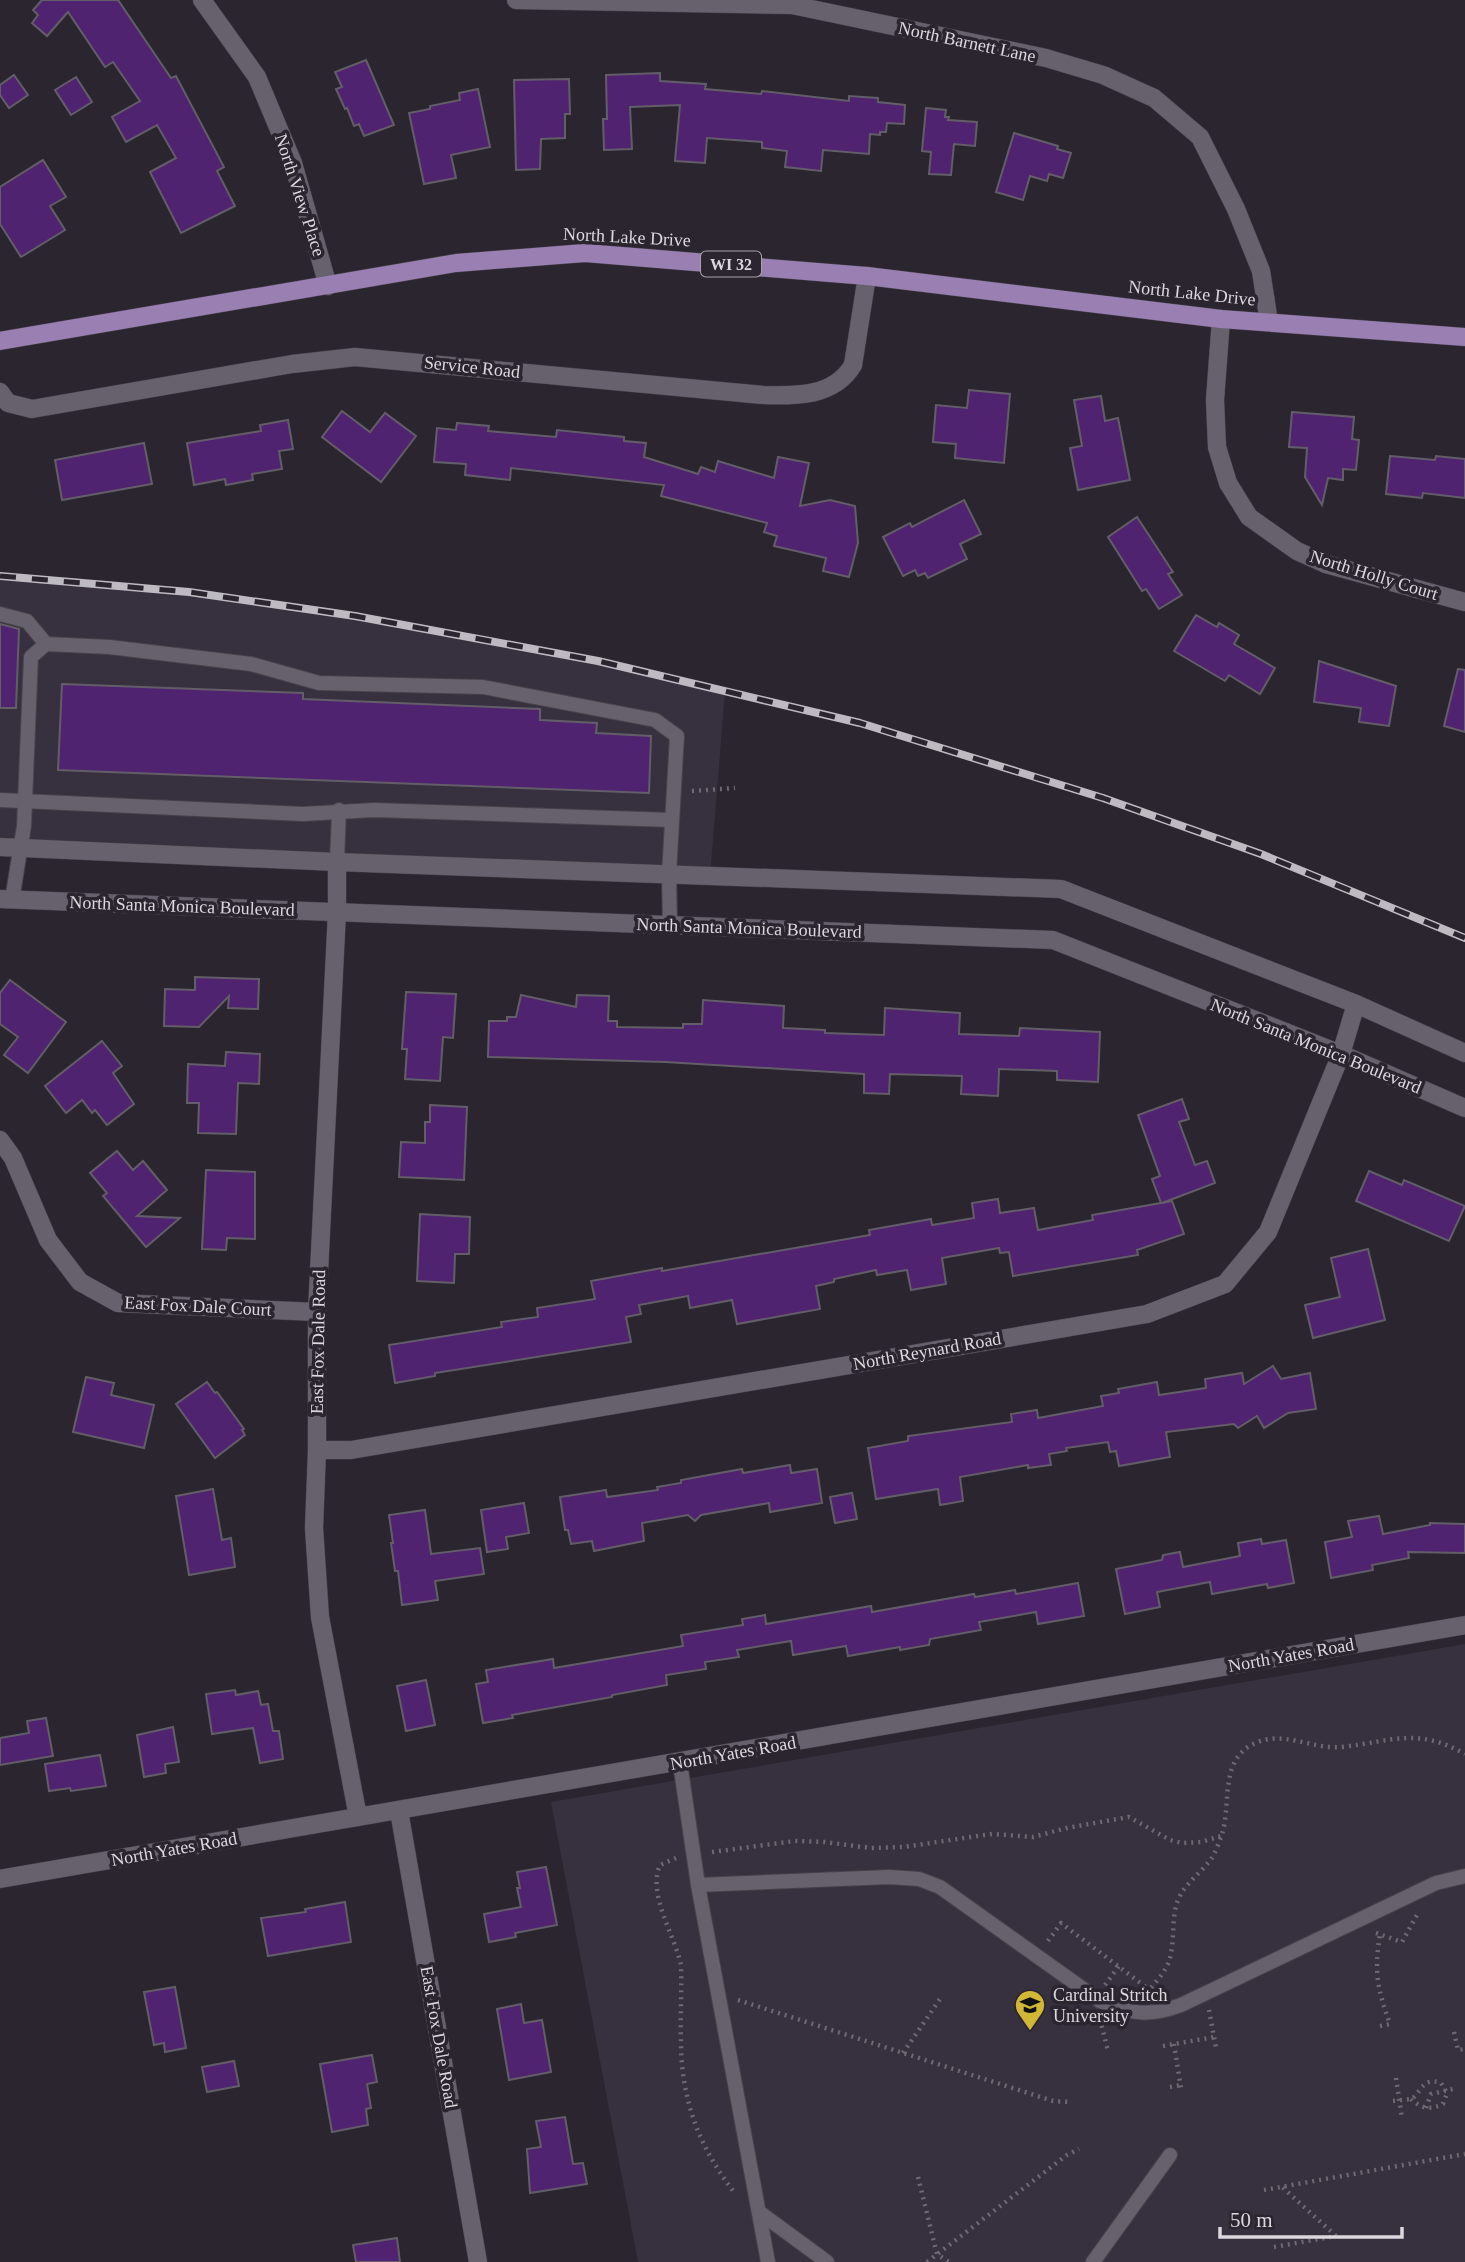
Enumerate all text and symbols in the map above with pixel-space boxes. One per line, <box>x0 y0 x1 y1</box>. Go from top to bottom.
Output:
street label: North Barnett Lane <box>896 18 1038 66</box>
street label: North View Place <box>271 131 329 259</box>
street label: North Lake Drive <box>563 224 691 250</box>
road number: WI 32 <box>701 252 761 276</box>
street label: North Lake Drive <box>1127 276 1257 310</box>
street label: Service Road <box>423 352 521 382</box>
street label: North Holly Court <box>1307 546 1441 604</box>
street label: North Santa Monica Boulevard <box>69 892 295 920</box>
street label: North Santa Monica Boulevard <box>636 914 862 942</box>
street label: North Santa Monica Boulevard <box>1208 995 1424 1097</box>
street label: East Fox Dale Road <box>307 1270 329 1414</box>
street label: East Fox Dale Court <box>124 1292 272 1320</box>
street label: North Reynard Road <box>851 1328 1003 1374</box>
street label: North Yates Road <box>1226 1634 1356 1676</box>
street label: North Yates Road <box>668 1732 798 1774</box>
street label: North Yates Road <box>109 1828 239 1870</box>
street label: East Fox Dale Road <box>417 1964 461 2110</box>
place label: Cardinal Stritch University <box>1053 1985 1167 2026</box>
school or university icon: Cardinal Stritch University <box>1013 1988 1047 2032</box>
scale bar <box>1220 2196 1402 2240</box>
text: 50 m <box>1230 2208 1273 2232</box>

